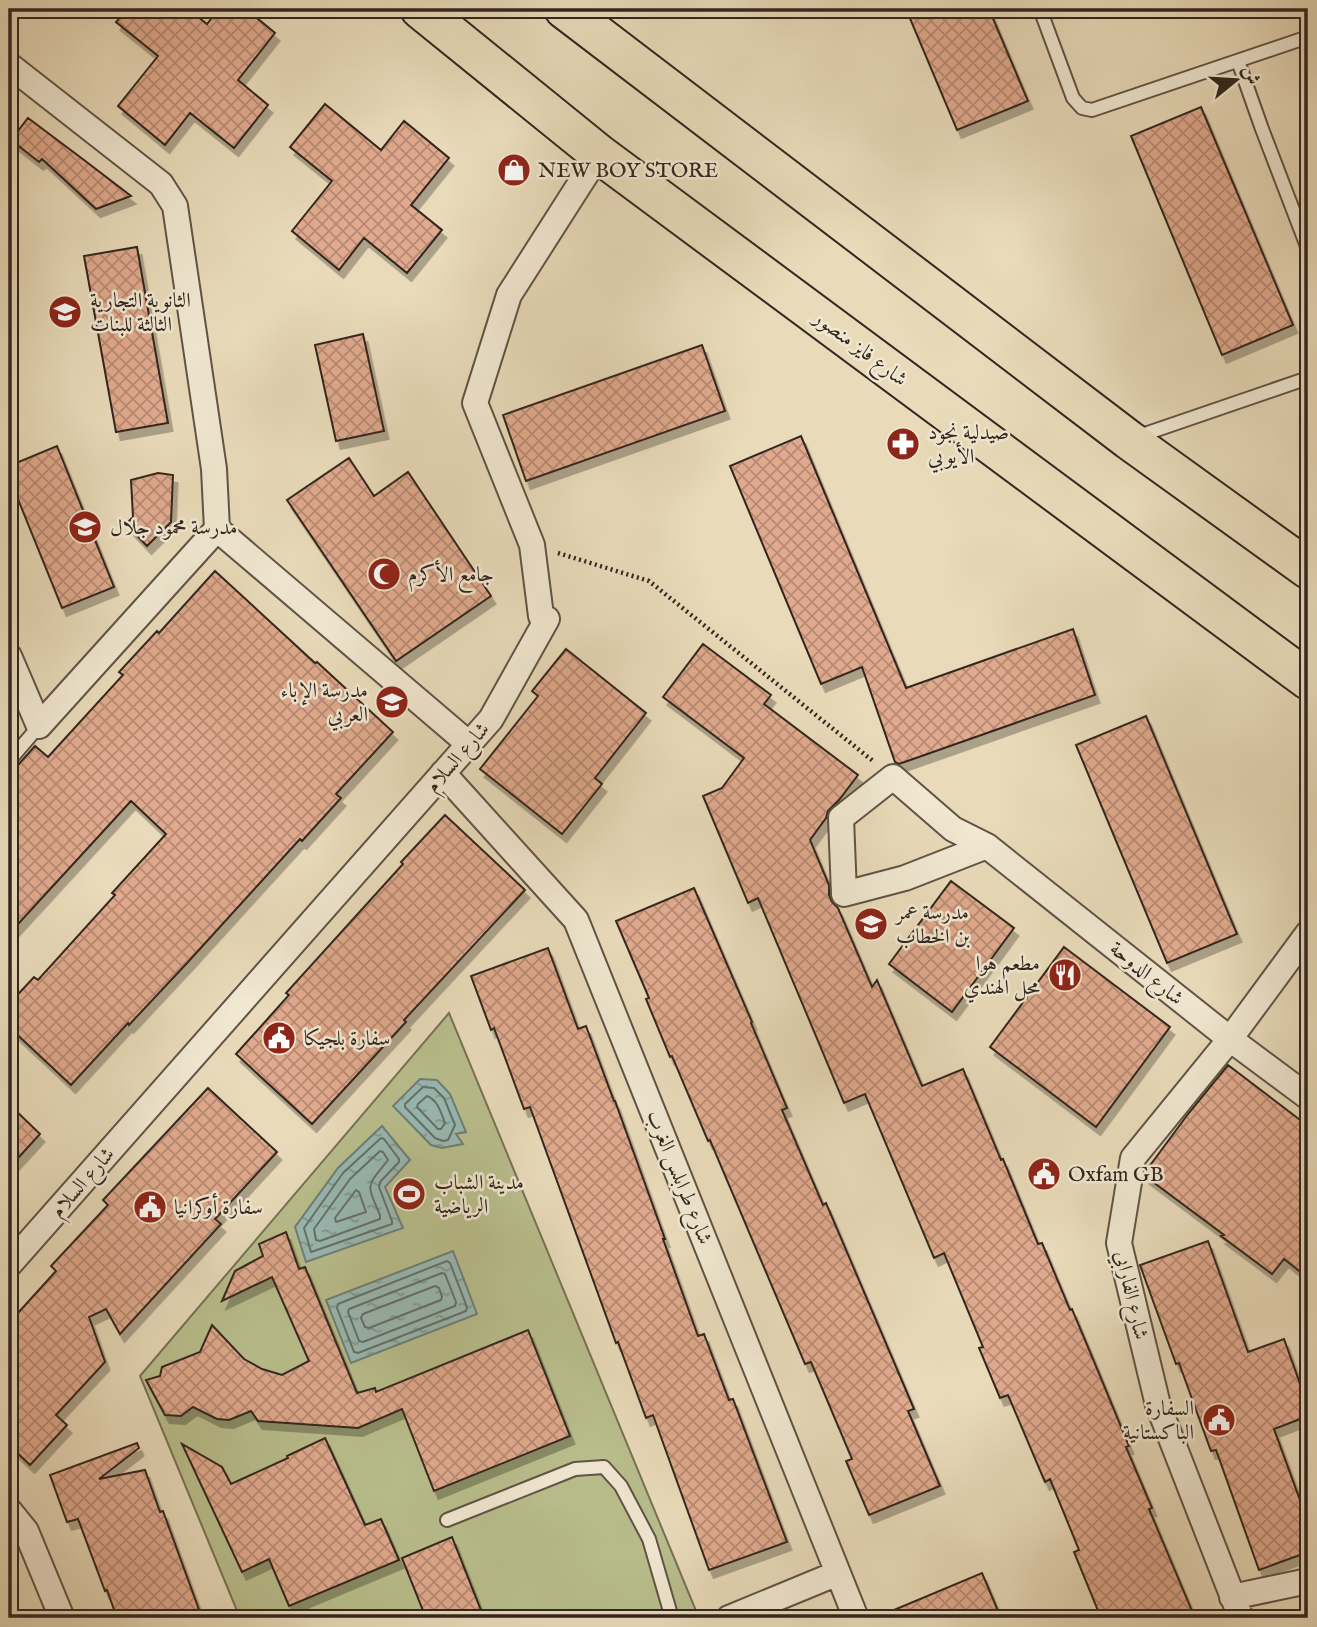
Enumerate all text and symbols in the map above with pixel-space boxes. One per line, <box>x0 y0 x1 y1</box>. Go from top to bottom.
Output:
north arrow <box>1202 46 1272 116</box>
text: ش <box>1236 63 1265 88</box>
shop icon: NEW BOY STORE <box>495 151 533 189</box>
place label: NEW BOY STORE <box>538 158 718 185</box>
place label: الثانوية التجارية الثالثة للبنات <box>90 288 191 339</box>
school or university icon: الثانوية التجارية الثالثة للبنات <box>46 293 84 331</box>
street label: شارع فايز منصور <box>804 304 912 396</box>
place label: صيدلية نجود الأيوبي <box>928 420 1009 473</box>
pharmacy icon: صيدلية نجود الأيوبي <box>884 425 922 463</box>
school or university icon: مدرسة محمود جلال <box>66 508 104 546</box>
place label: مدرسة محمود جلال <box>110 515 237 542</box>
mosque icon: جامع الأكرم <box>365 555 403 593</box>
place label: جامع الأكرم <box>408 559 494 593</box>
place label: مدرسة الإباء العربي <box>281 678 368 731</box>
school or university icon: مدرسة الإباء العربي <box>373 683 411 721</box>
street label: شارع السلام <box>420 717 499 801</box>
place label: مدرسة عمر بن الخطاب <box>894 900 970 951</box>
school or university icon: مدرسة عمر بن الخطاب <box>852 905 890 943</box>
street label: شارع الدوحة <box>1102 936 1189 1015</box>
place label: مطعم هوا محل الهندي <box>964 951 1040 1003</box>
restaurant icon: مطعم هوا محل الهندي <box>1046 956 1084 994</box>
public building icon: سفارة بلجيكا <box>260 1019 298 1057</box>
place label: سفارة بلجيكا <box>304 1026 390 1053</box>
street label: شارع طرابلس الغرب <box>637 1106 718 1250</box>
street label: شارع السلام <box>45 1142 124 1226</box>
public building icon: Oxfam GB <box>1025 1155 1063 1193</box>
place label: Oxfam GB <box>1068 1162 1164 1189</box>
place label: مدينة الشباب الرياضية <box>434 1170 524 1221</box>
sports icon: مدينة الشباب الرياضية <box>390 1175 428 1213</box>
public building icon: سفارة أوكرانيا <box>131 1188 169 1226</box>
place label: سفارة أوكرانيا <box>174 1192 263 1222</box>
street label: شارع الفارابي <box>1104 1248 1154 1343</box>
place label: السفارة الباكستانية <box>1123 1396 1194 1447</box>
public building icon: السفارة الباكستانية <box>1200 1401 1238 1439</box>

